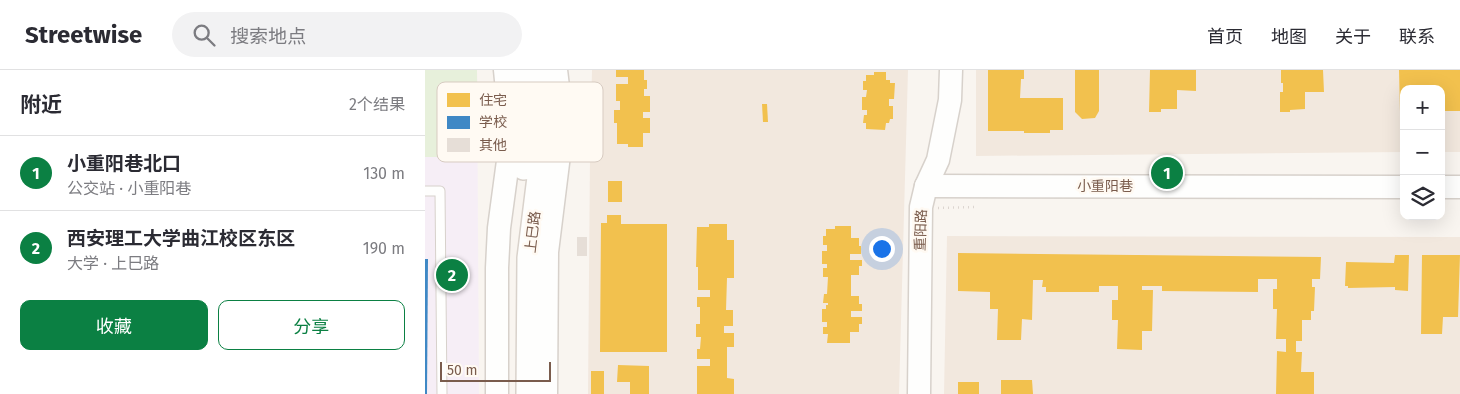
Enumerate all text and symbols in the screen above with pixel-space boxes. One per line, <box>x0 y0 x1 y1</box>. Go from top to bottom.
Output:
search box <box>172 12 522 57</box>
text: Streetwise <box>25 21 142 49</box>
icon: search <box>190 21 218 49</box>
text: 搜索地点 <box>230 25 306 48</box>
text: 首页 <box>1207 26 1243 48</box>
text: 地图 <box>1271 26 1307 48</box>
text: 关于 <box>1335 26 1371 48</box>
text: 联系 <box>1399 26 1435 48</box>
legend <box>437 82 603 162</box>
map controls <box>1400 85 1445 220</box>
button: + <box>1400 85 1445 130</box>
text: 附近 <box>20 92 62 118</box>
text: 住宅 <box>479 92 507 109</box>
text: 2个结果 <box>349 95 405 114</box>
text: 学校 <box>479 114 507 131</box>
button: − <box>1400 130 1445 175</box>
text: 其他 <box>479 137 507 154</box>
text: 小重阳巷北口 <box>67 152 181 175</box>
pin: 1 <box>1151 154 1183 192</box>
text: 1 <box>32 164 40 183</box>
text: 130 m <box>363 164 405 183</box>
button: layers <box>1400 175 1445 220</box>
street label: 小重阳巷 <box>1077 178 1133 195</box>
text: 公交站 · 小重阳巷 <box>67 179 191 198</box>
street label: 重阳路 <box>912 209 930 251</box>
street label: 上巳路 <box>522 210 544 254</box>
text: 西安理工大学曲江校区东区 <box>67 227 295 250</box>
your location <box>869 236 895 262</box>
text: 2 <box>32 239 40 258</box>
text: 190 m <box>363 239 405 258</box>
text: 大学 · 上巳路 <box>67 254 159 273</box>
pin: 2 <box>436 256 468 294</box>
button: 收藏 <box>20 300 208 350</box>
button: 分享 <box>218 300 405 350</box>
scale bar <box>440 359 551 382</box>
text: 50 m <box>447 362 478 379</box>

